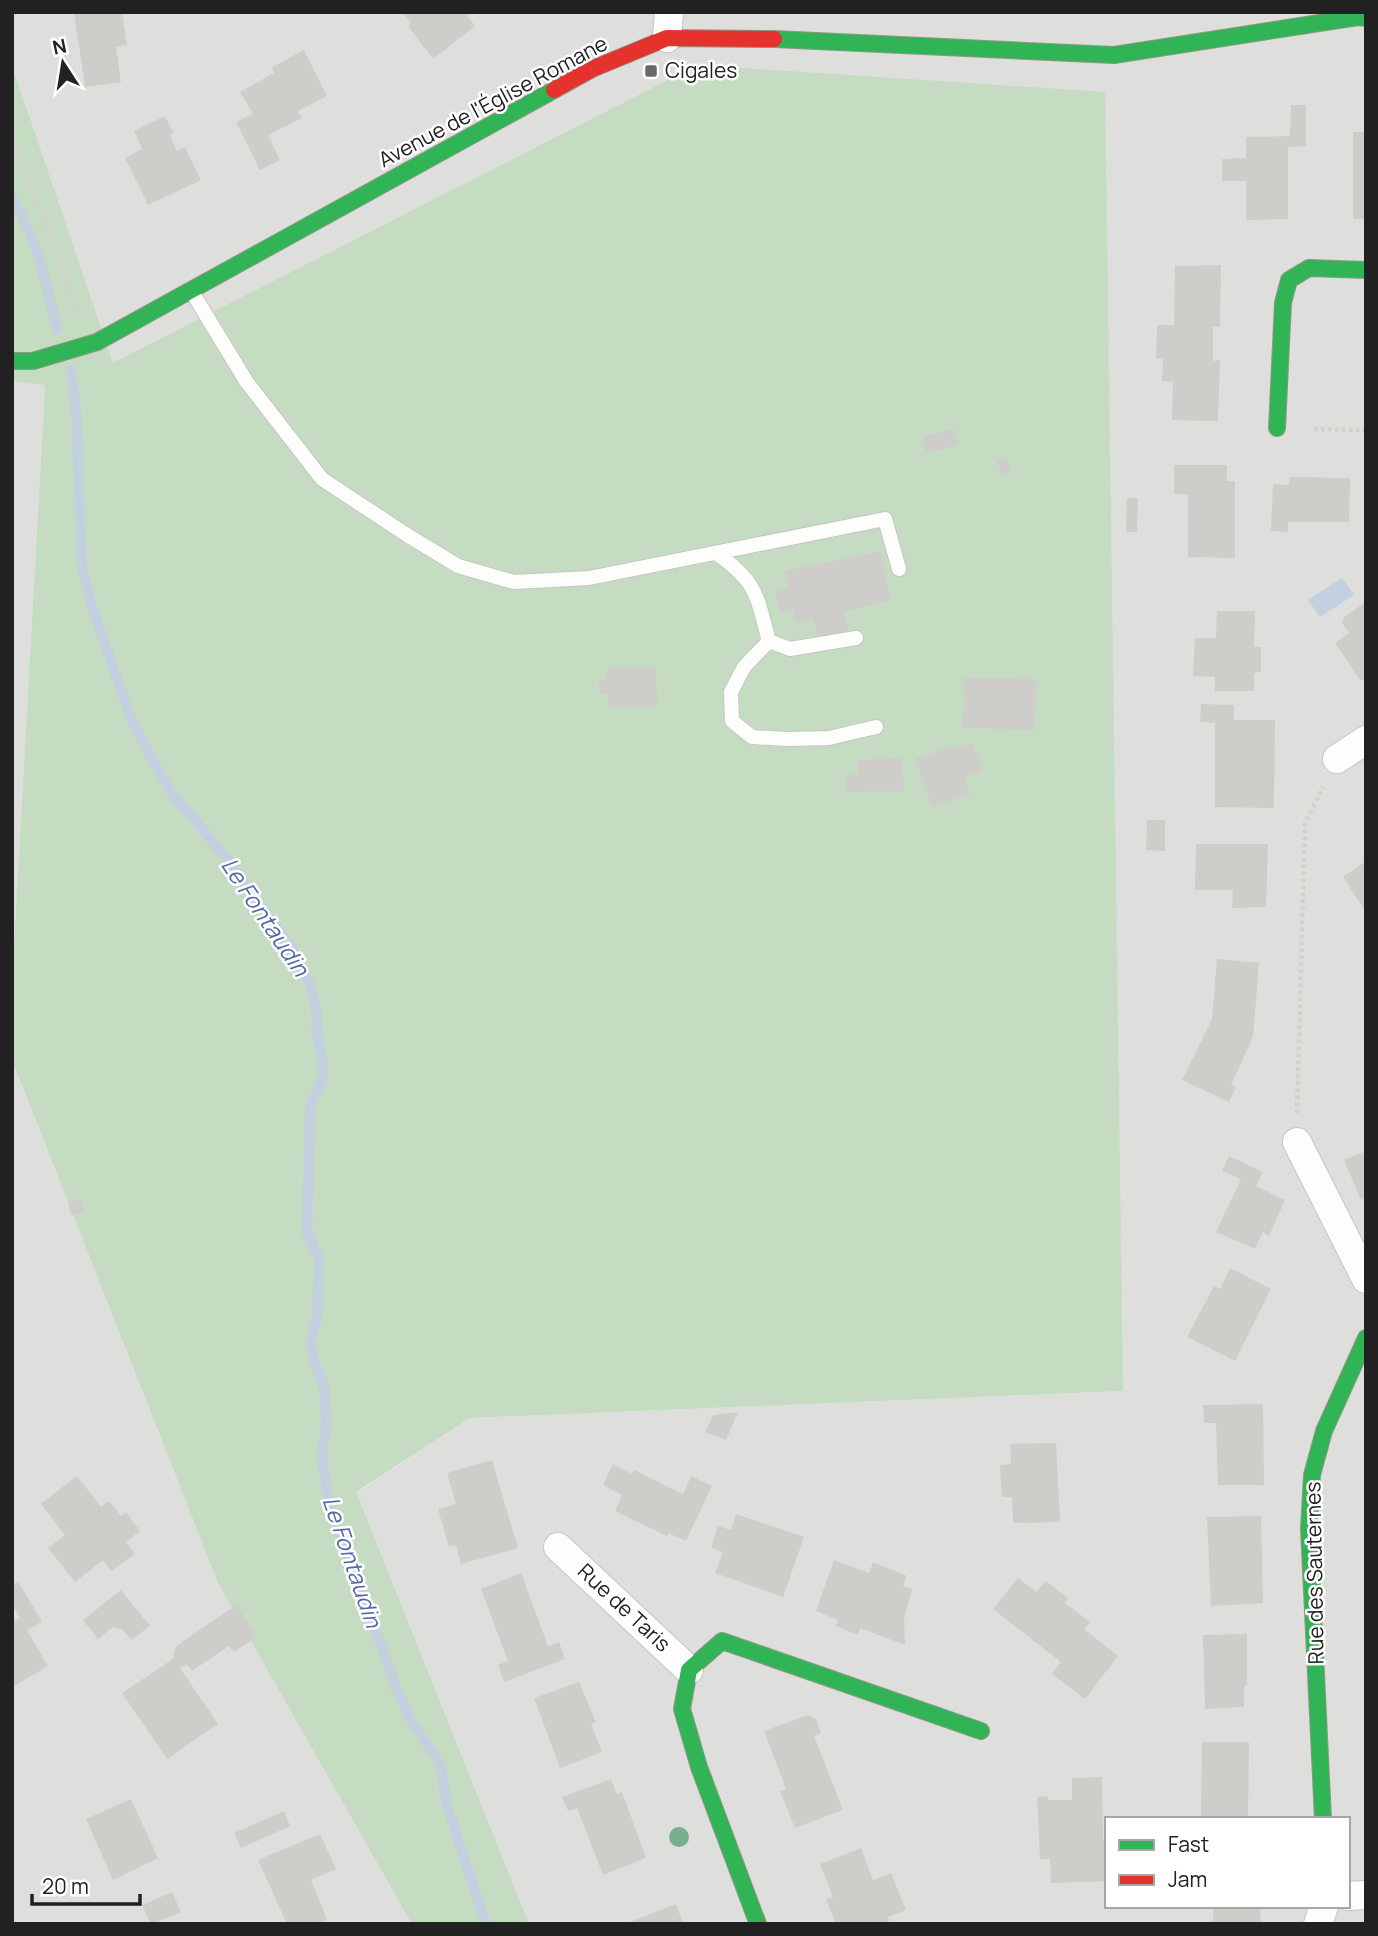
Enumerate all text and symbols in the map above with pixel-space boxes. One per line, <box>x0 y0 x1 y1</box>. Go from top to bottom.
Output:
north arrow <box>28 28 98 98</box>
street label: Avenue de l'Église Romane <box>373 29 612 173</box>
text: N <box>50 32 69 61</box>
place label: Cigales <box>665 56 737 84</box>
marker: Cigales <box>643 63 659 79</box>
water label: Le Fontaudin <box>214 851 318 983</box>
street label: Rue des Sauternes <box>1298 1481 1330 1665</box>
water label: Le Fontaudin <box>316 1492 391 1633</box>
street label: Rue de Taris <box>572 1557 677 1658</box>
legend <box>1105 1817 1350 1908</box>
text: Fast <box>1168 1830 1209 1858</box>
scale bar <box>32 1862 140 1906</box>
text: Jam <box>1168 1865 1207 1893</box>
text: 20 m <box>42 1872 89 1900</box>

